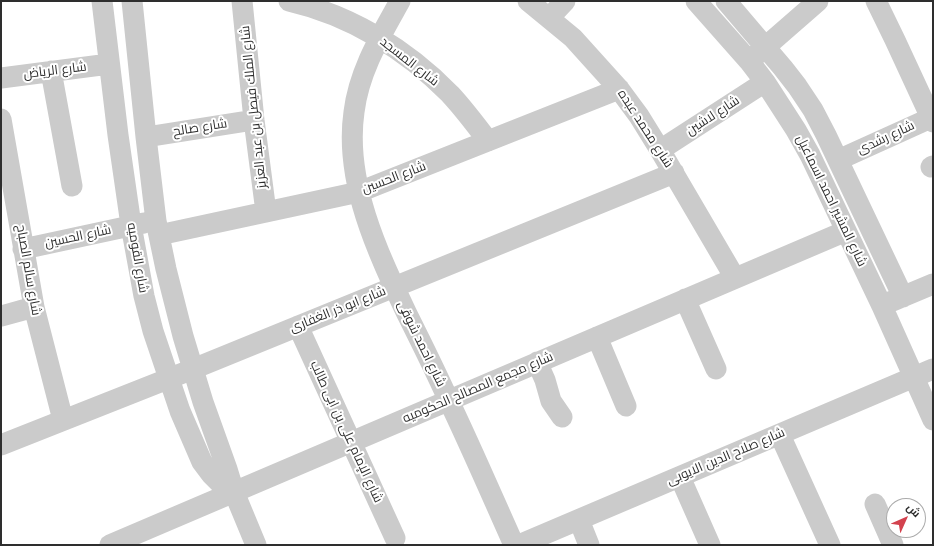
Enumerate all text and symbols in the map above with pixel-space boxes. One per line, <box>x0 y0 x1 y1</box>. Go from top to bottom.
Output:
street label: شارع الملك فيصل بن عبد العزيز <box>238 25 270 189</box>
street label: شارع المسجد <box>376 34 442 90</box>
street label: شارع الرياض <box>23 59 87 83</box>
street label: شارع محمد عبده <box>614 87 676 171</box>
street label: شارع لاشين <box>683 93 743 139</box>
street label: شارع صالح <box>172 116 228 140</box>
street label: شارع رشدى <box>855 118 917 158</box>
street label: شارع المشير احمد اسماعيل <box>792 133 870 269</box>
street label: شارع الحسين <box>360 159 428 197</box>
street label: شارع الحسين <box>43 222 113 252</box>
street label: شارع القوميه <box>123 222 151 294</box>
street label: شارع سالم الصباح <box>12 223 44 317</box>
street label: شارع ابو ذر الغفارى <box>288 284 388 336</box>
street label: شارع احمد شوقى <box>393 299 449 389</box>
street label: شارع مجمع المصالح الحكوميه <box>400 349 556 427</box>
street label: شارع الإمام على بن ابى طالب <box>306 359 386 505</box>
street label: شارع صلاح الدين الايوبى <box>665 425 787 489</box>
north arrow <box>886 498 926 538</box>
text: ش <box>904 500 924 520</box>

